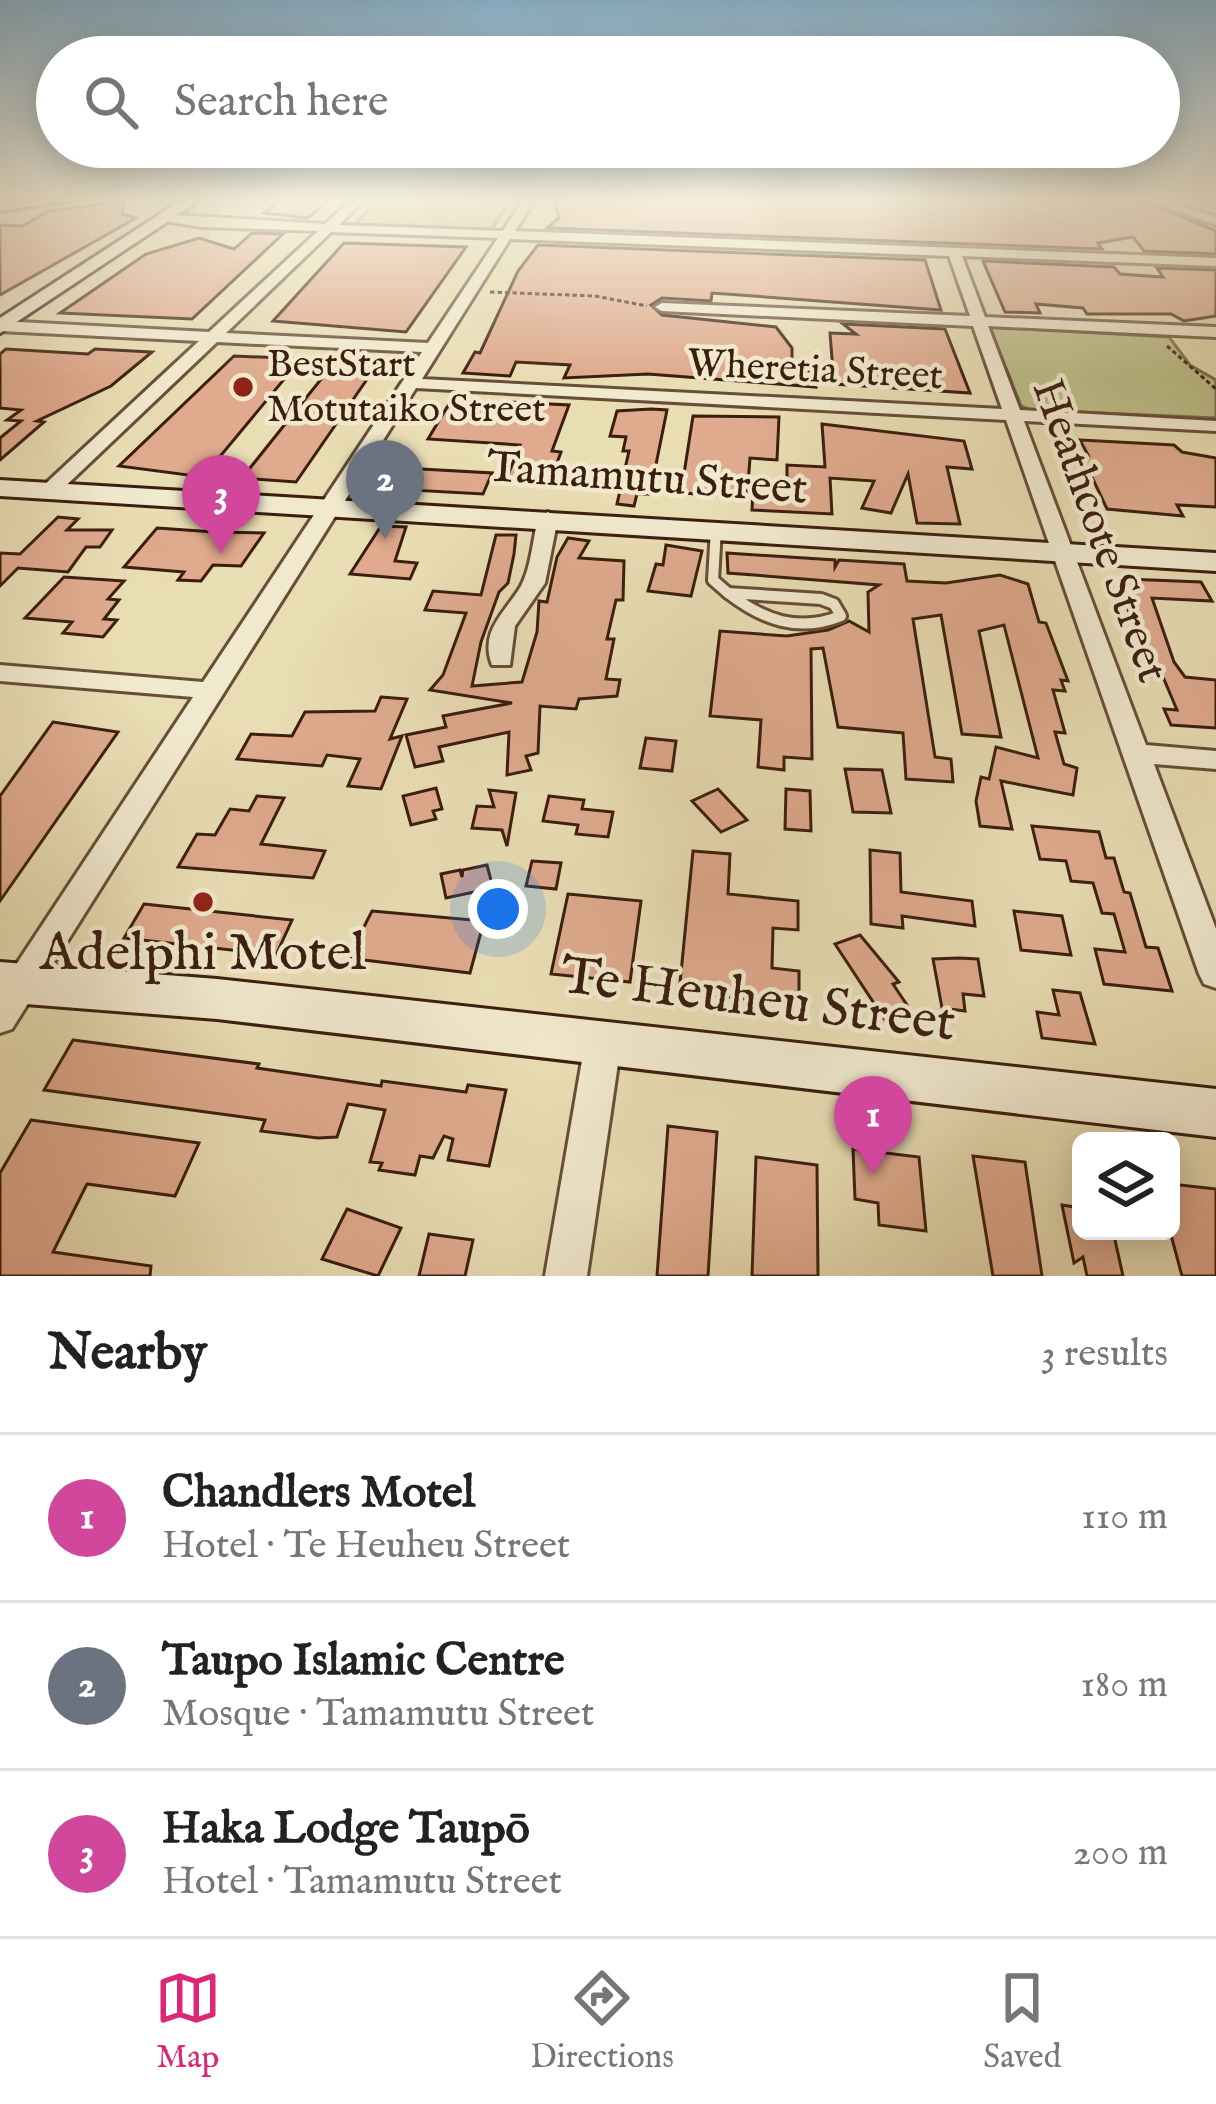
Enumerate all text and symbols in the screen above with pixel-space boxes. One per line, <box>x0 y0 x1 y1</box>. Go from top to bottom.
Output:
search box <box>36 36 1180 168</box>
icon: search <box>78 69 144 135</box>
text: Search here <box>174 74 388 131</box>
street label: Wheretia Street <box>686 340 944 402</box>
place label: BestStart Motutaiko Street <box>267 341 546 435</box>
street label: Heathcote Street <box>1018 371 1180 691</box>
marker: BestStart Motutaiko Street <box>230 374 256 400</box>
street label: Tamamutu Street <box>485 439 809 519</box>
pin: 2 <box>346 440 424 539</box>
pin: 3 <box>182 455 260 554</box>
your location <box>468 879 528 939</box>
marker: Adelphi Motel <box>190 889 216 915</box>
place label: Adelphi Motel <box>39 920 366 989</box>
street label: Te Heuheu Street <box>557 943 959 1059</box>
pin: 1 <box>834 1076 912 1175</box>
map controls <box>1072 1132 1180 1240</box>
button: layers <box>1072 1132 1180 1240</box>
text: Nearby <box>48 1322 207 1387</box>
text: 3 results <box>1041 1330 1168 1379</box>
text: Chandlers Motel <box>162 1465 475 1522</box>
text: 1 <box>80 1493 94 1542</box>
text: 110 m <box>1081 1493 1168 1542</box>
text: Hotel · Te Heuheu Street <box>162 1522 570 1571</box>
text: Taupo Islamic Centre <box>162 1633 565 1690</box>
text: 2 <box>78 1661 96 1710</box>
text: 180 m <box>1080 1661 1168 1710</box>
text: Mosque · Tamamutu Street <box>162 1690 594 1739</box>
text: Haka Lodge Taupō <box>162 1801 530 1858</box>
text: 3 <box>80 1829 94 1878</box>
text: 200 m <box>1073 1829 1168 1878</box>
text: Hotel · Tamamutu Street <box>162 1858 562 1907</box>
tab: Map <box>155 1965 221 2079</box>
tab: Directions <box>530 1965 674 2079</box>
tab: Saved <box>983 1965 1061 2079</box>

